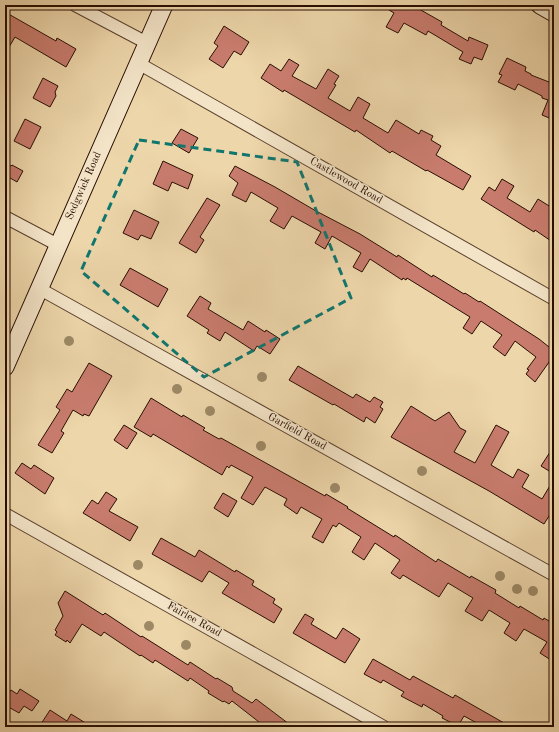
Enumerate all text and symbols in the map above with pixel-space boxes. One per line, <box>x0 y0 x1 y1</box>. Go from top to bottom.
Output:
street label: Sedgwick Road <box>64 150 104 222</box>
street label: Castlewood Road <box>308 156 384 206</box>
street label: Garfield Road <box>266 411 328 453</box>
street label: Fairlee Road <box>165 601 223 640</box>

